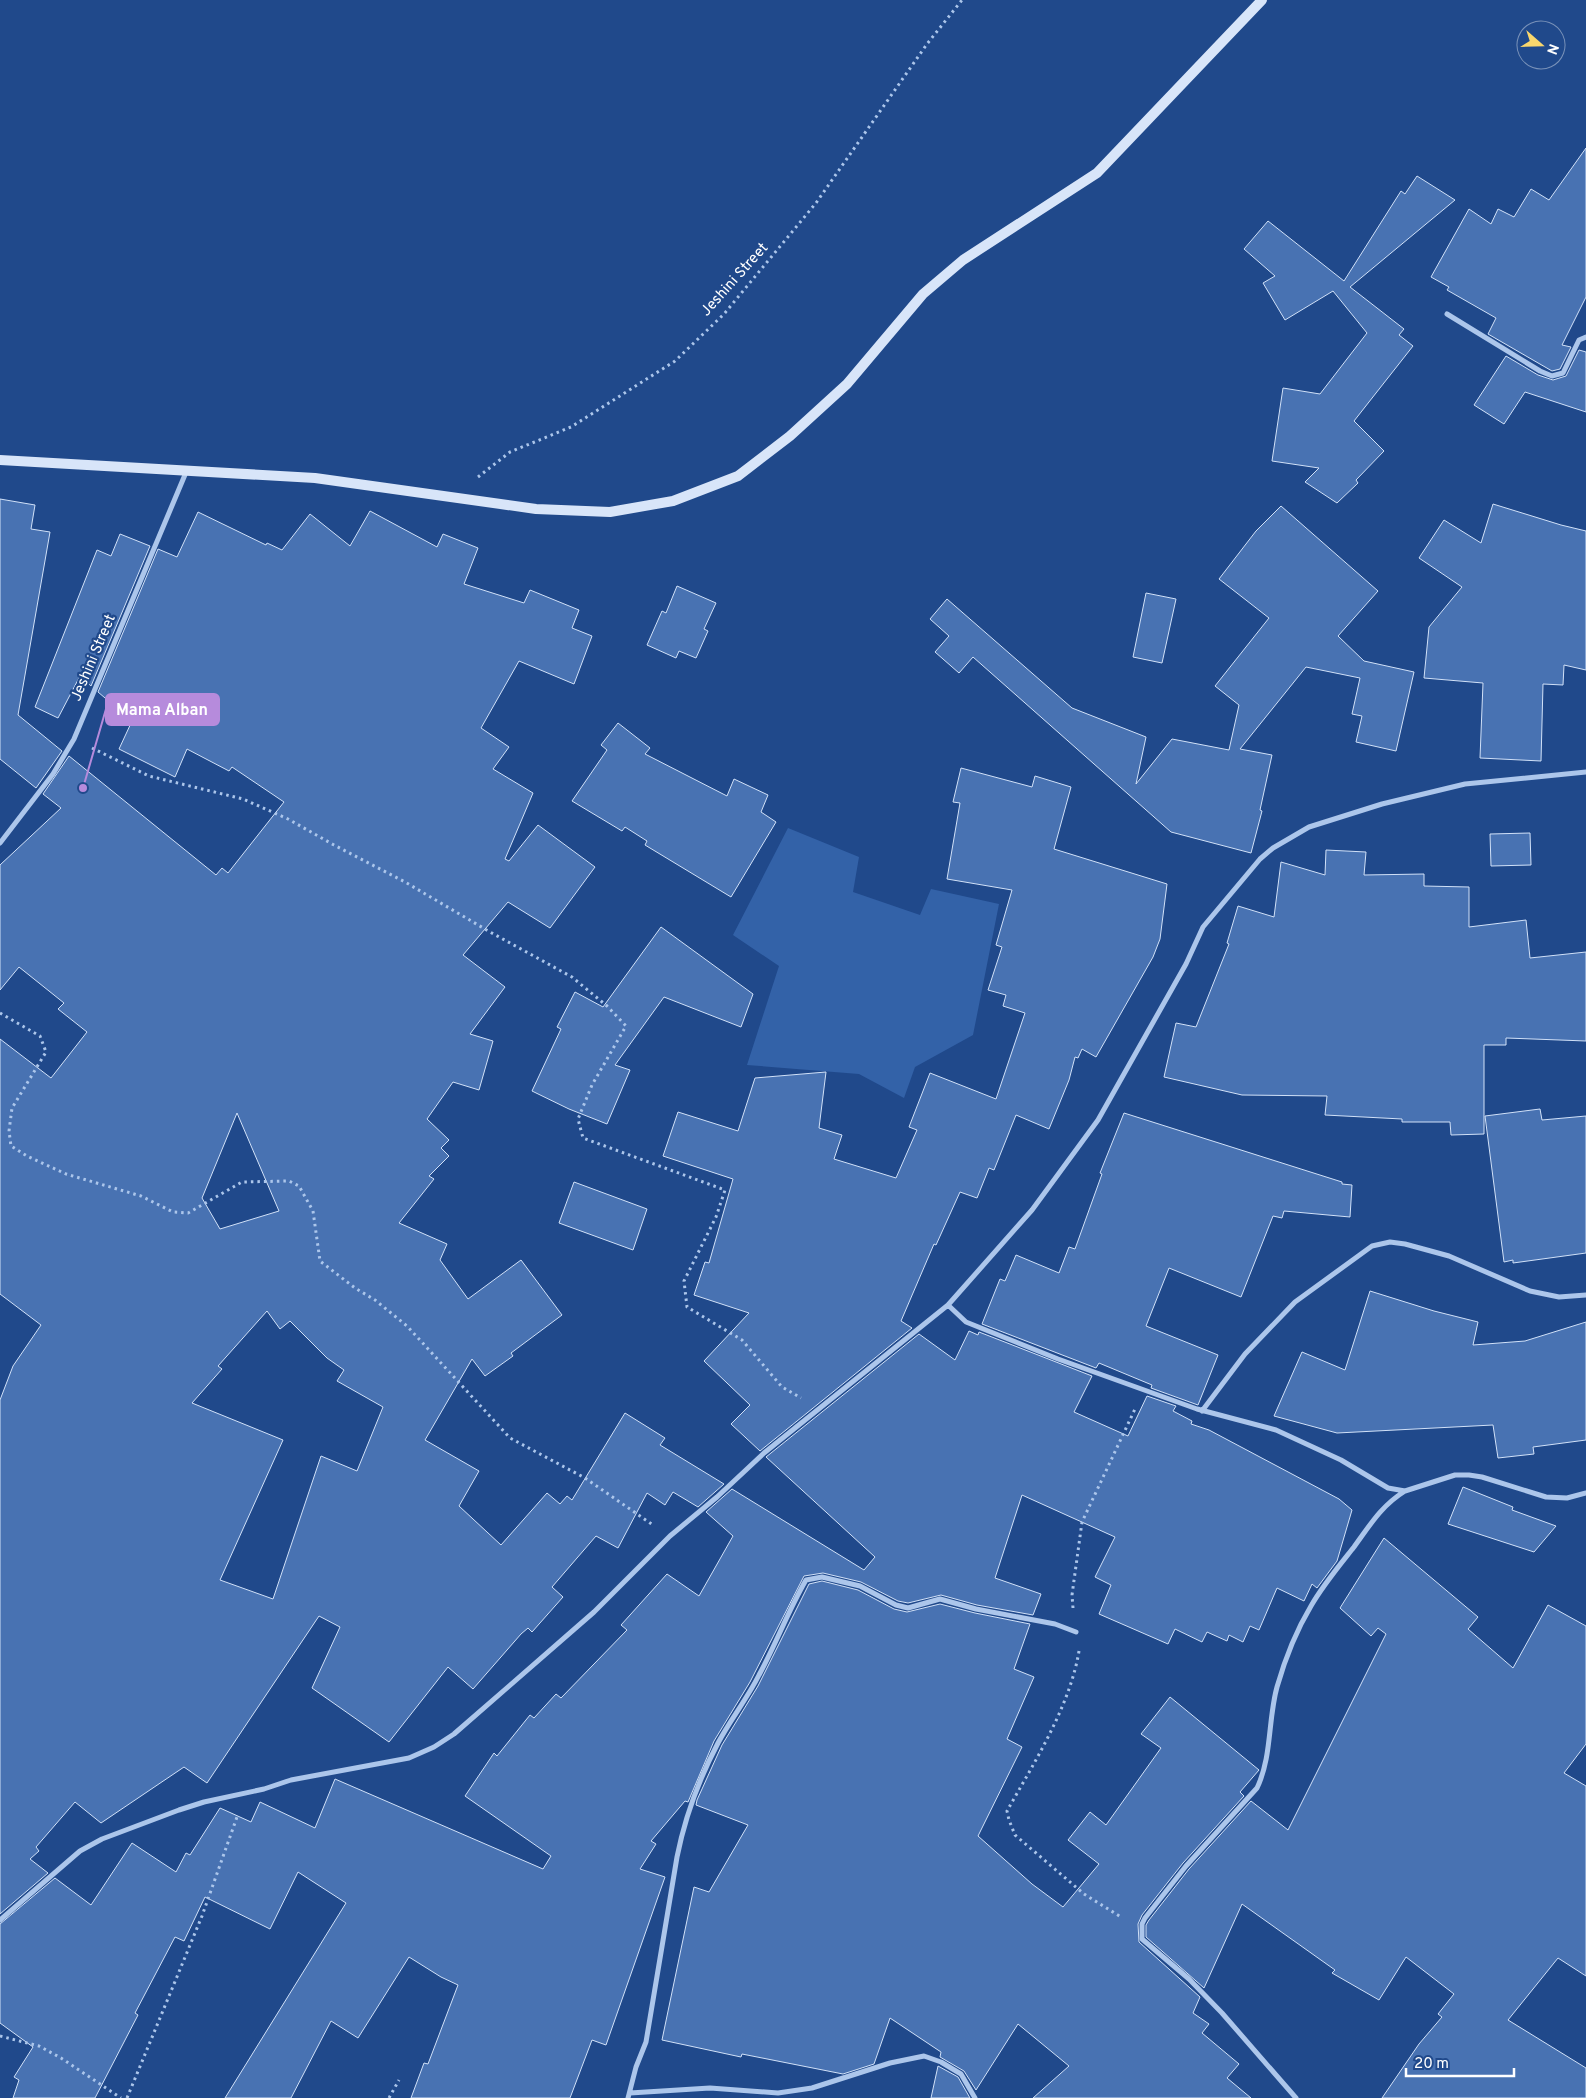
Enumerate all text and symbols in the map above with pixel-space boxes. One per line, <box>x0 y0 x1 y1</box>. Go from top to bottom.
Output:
north arrow <box>1516 20 1566 70</box>
text: N <box>1542 41 1562 57</box>
street label: Jeshini Street <box>697 239 773 321</box>
street label: Jeshini Street <box>67 612 121 704</box>
callout: Mama Alban <box>106 694 219 725</box>
text: Mama Alban <box>116 701 208 721</box>
scale bar <box>1406 2046 1514 2078</box>
text: 20 m <box>1414 2055 1449 2074</box>

